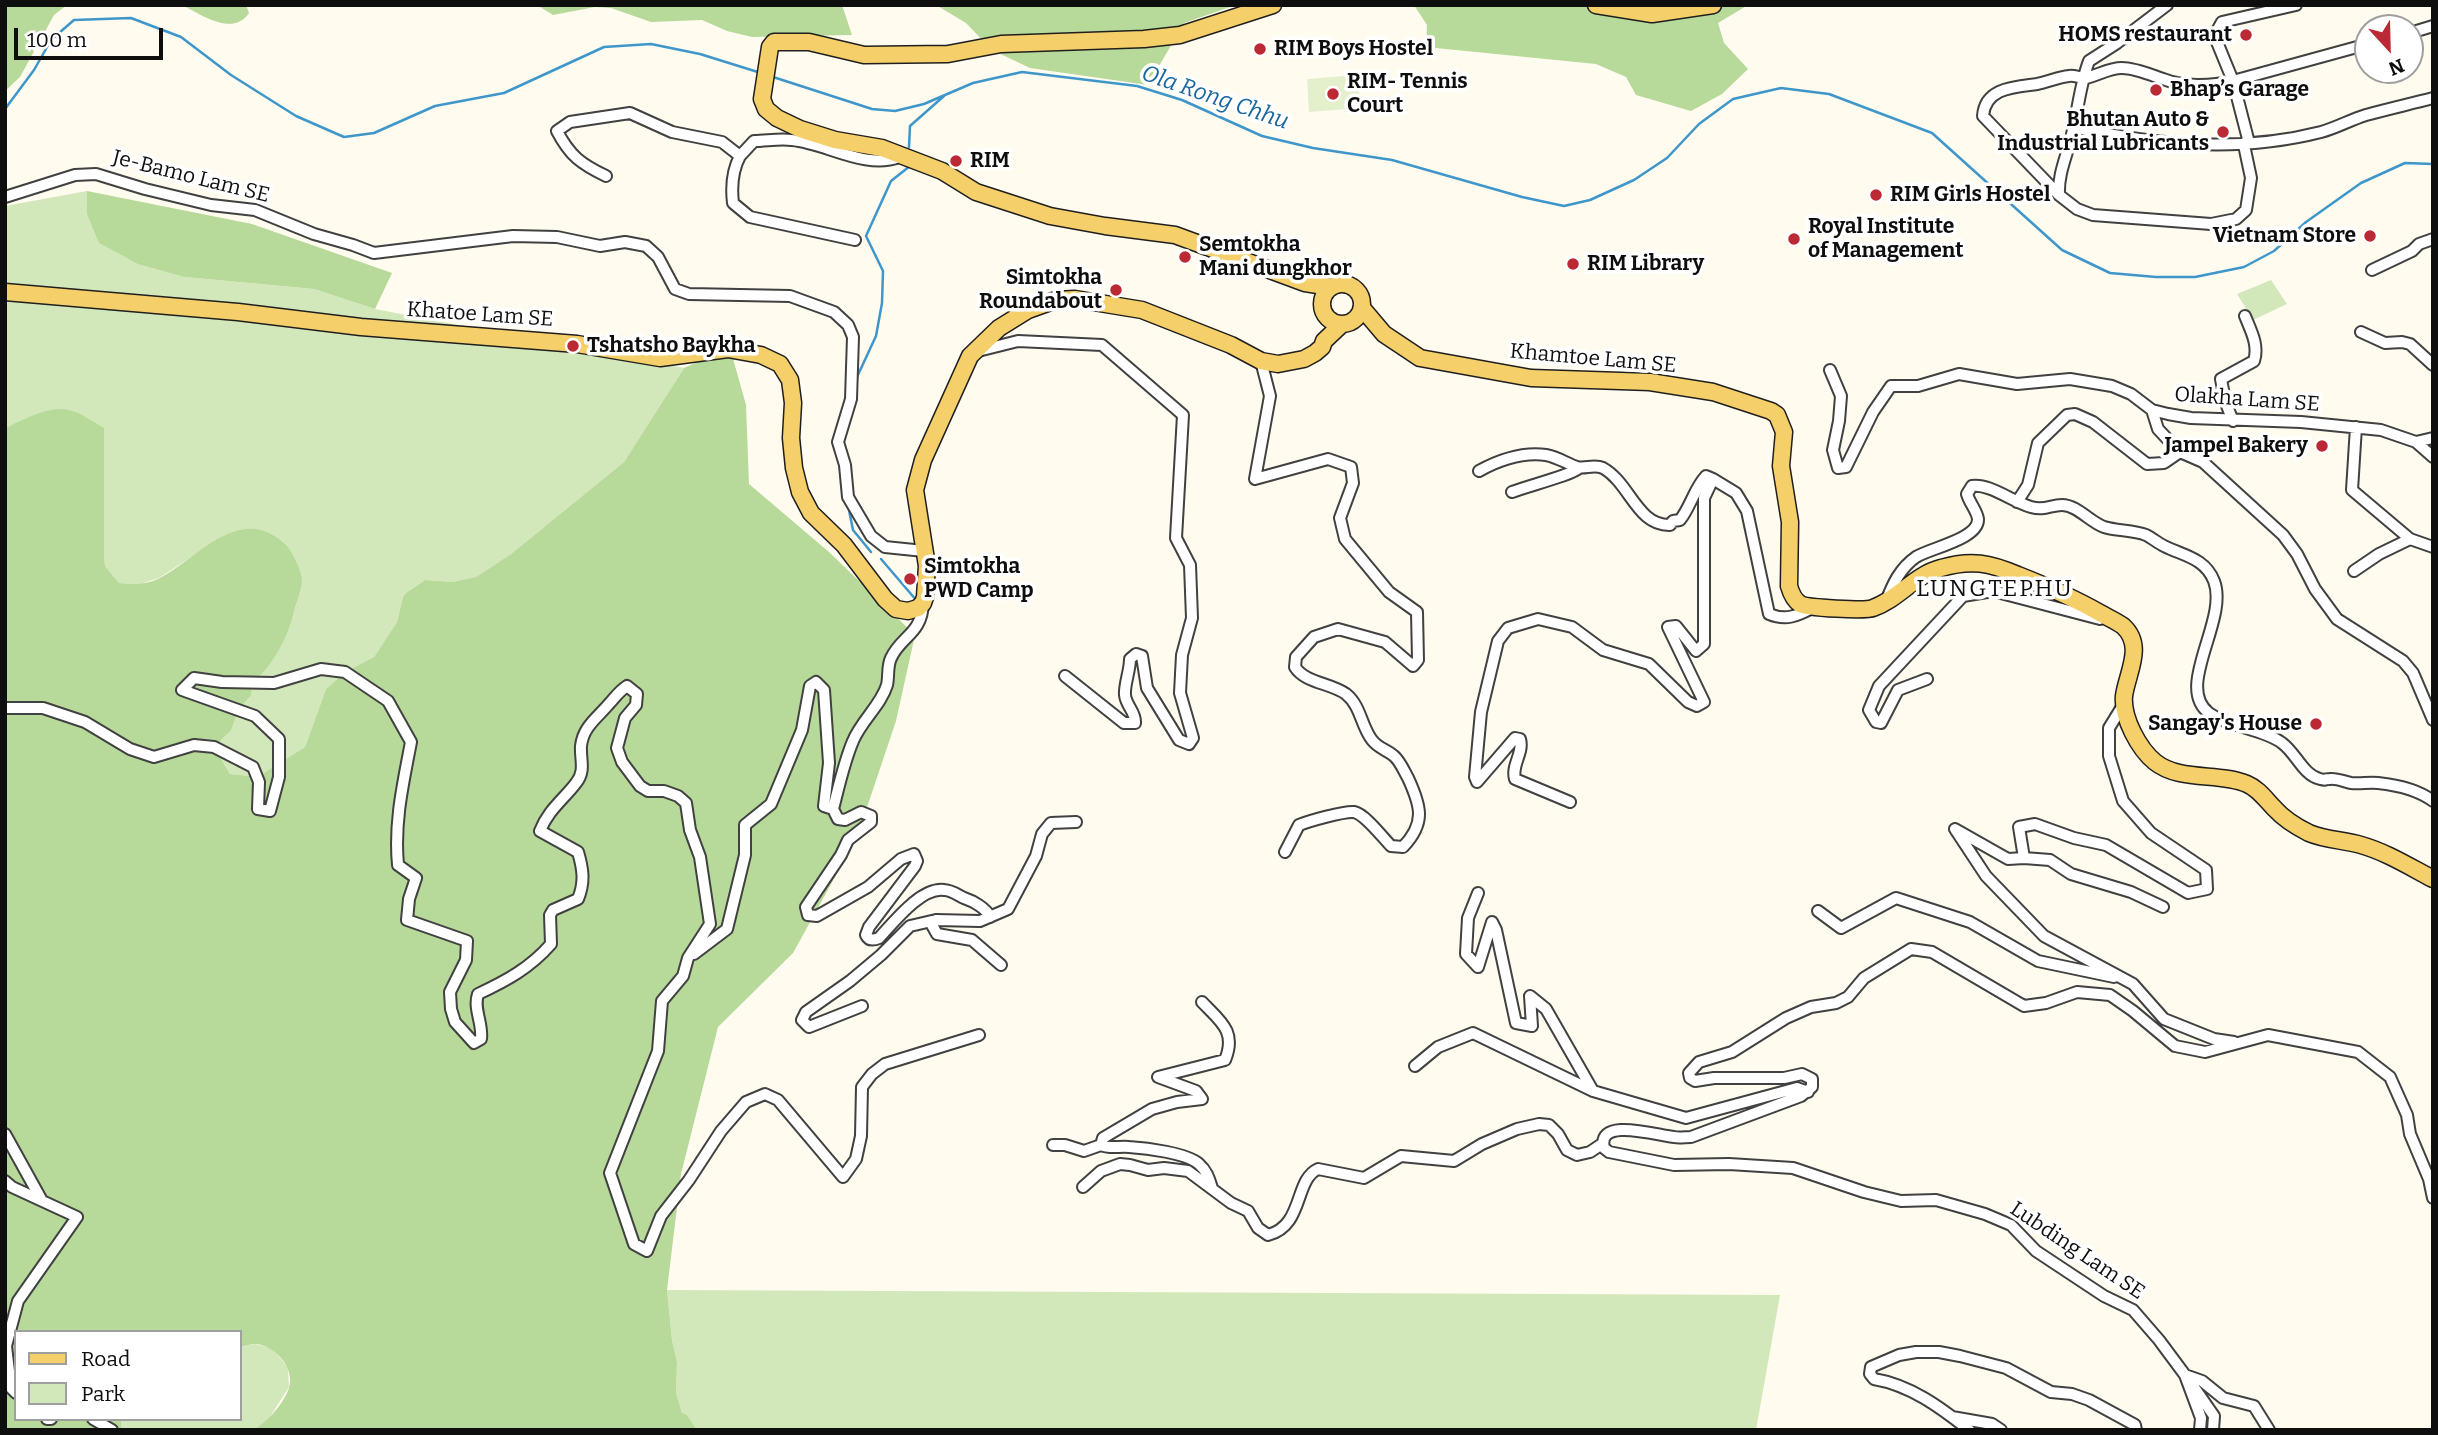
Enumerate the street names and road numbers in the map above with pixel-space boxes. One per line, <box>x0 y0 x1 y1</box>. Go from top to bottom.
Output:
street label: Je-Bamo Lam SE <box>110 145 272 209</box>
street label: Khatoe Lam SE <box>406 297 554 333</box>
street label: Khamtoe Lam SE <box>1509 339 1677 379</box>
street label: Olakha Lam SE <box>2174 382 2320 418</box>
street label: Lubding Lam SE <box>2005 1197 2149 1305</box>

